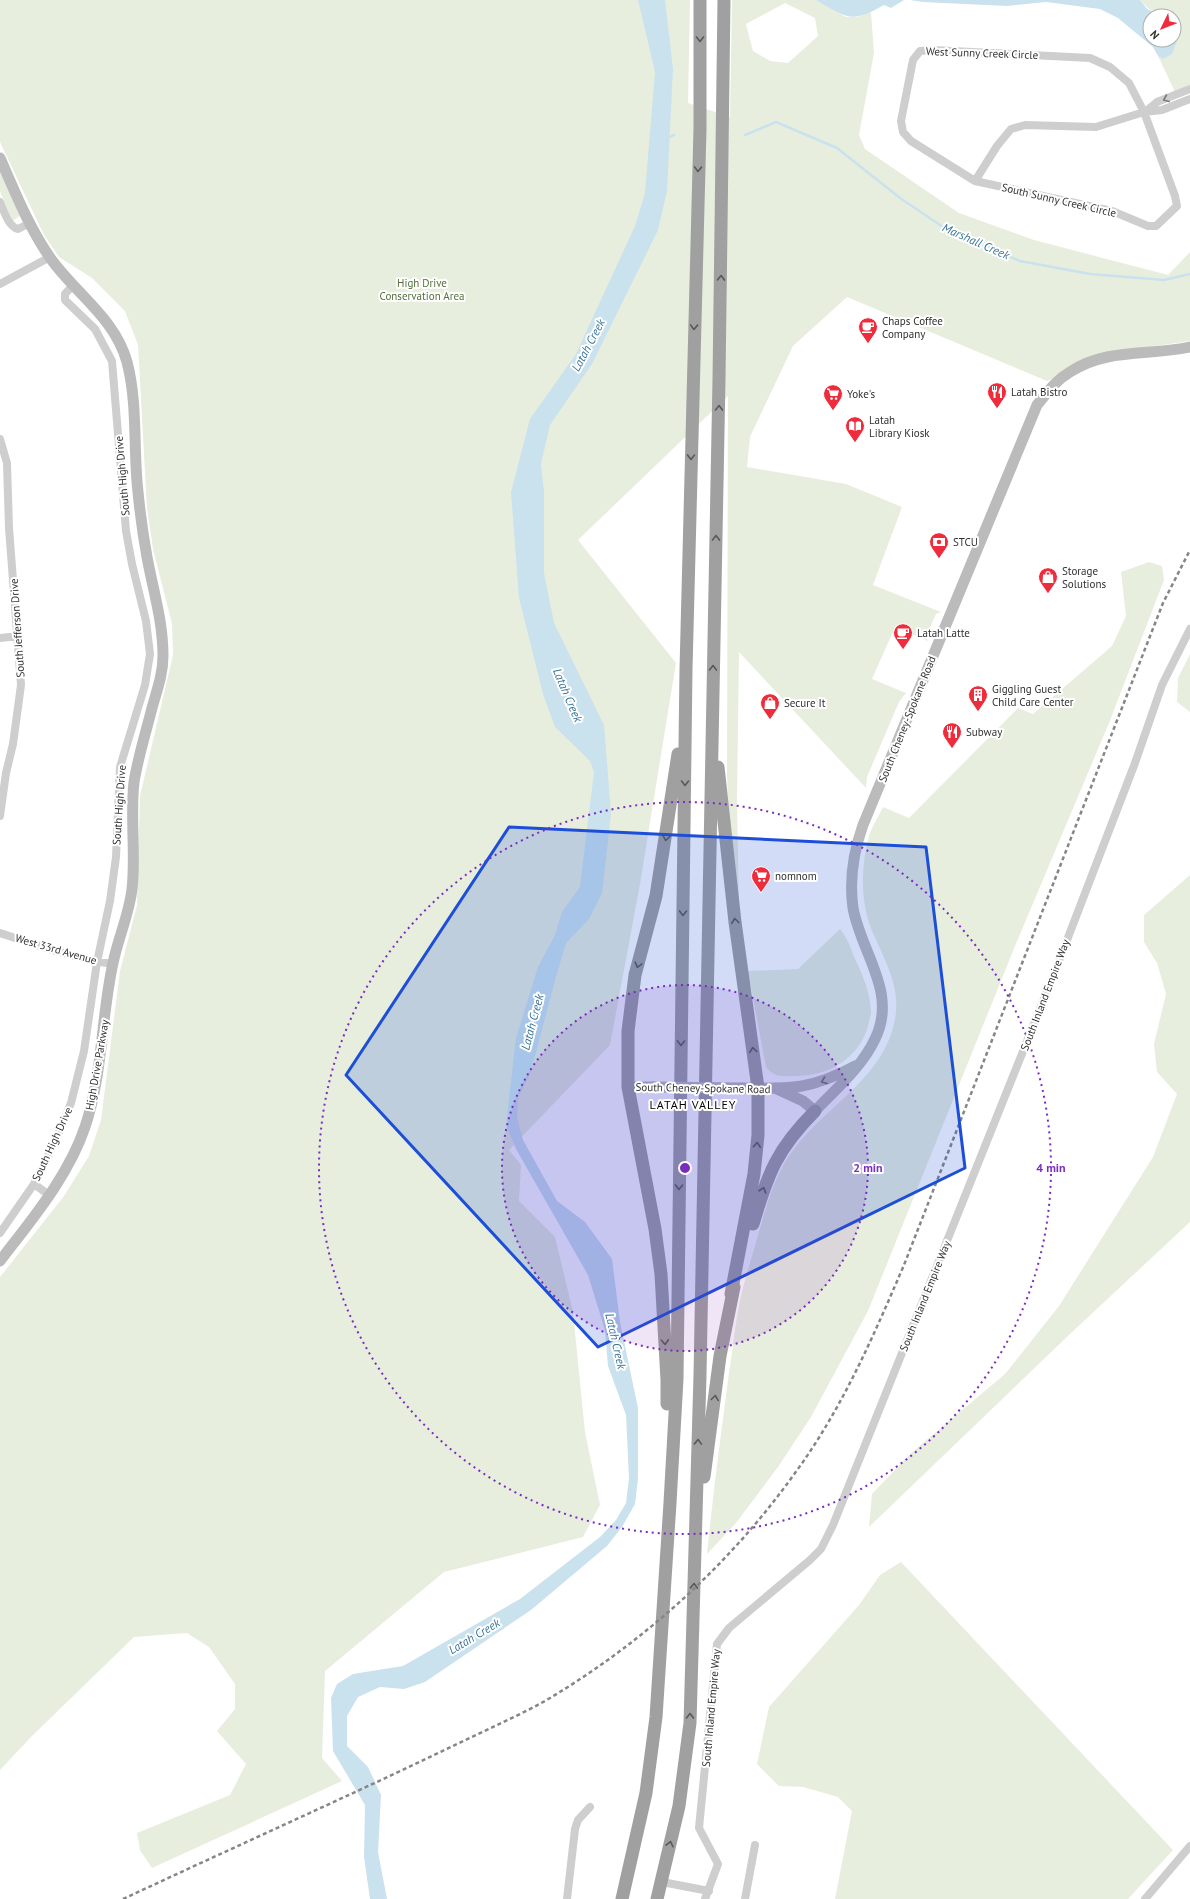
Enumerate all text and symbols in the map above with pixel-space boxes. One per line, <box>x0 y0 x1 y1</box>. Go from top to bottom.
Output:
north arrow <box>1142 8 1182 48</box>
text: N <box>1147 27 1162 42</box>
one-way arrow <box>696 36 704 42</box>
street label: West Sunny Creek Circle <box>926 44 1039 62</box>
one-way arrow <box>1162 94 1169 102</box>
one-way arrow <box>694 166 703 172</box>
street label: South Sunny Creek Circle <box>1000 180 1118 220</box>
water label: Marshall Creek <box>940 219 1013 263</box>
one-way arrow <box>717 275 725 281</box>
park label: High Drive Conservation Area <box>380 276 464 303</box>
place label: Chaps Coffee Company <box>882 314 943 341</box>
water label: Latah Creek <box>568 316 608 374</box>
cafe icon: Chaps Coffee Company <box>857 316 879 344</box>
one-way arrow <box>690 324 698 330</box>
restaurant icon: Latah Bistro <box>986 381 1008 409</box>
supermarket icon: Yoke's <box>822 383 844 411</box>
place label: Latah Bistro <box>1011 385 1068 399</box>
place label: Yoke's <box>847 387 875 401</box>
one-way arrow <box>715 405 723 411</box>
place label: Latah Library Kiosk <box>869 413 930 440</box>
library icon: Latah Library Kiosk <box>844 415 866 443</box>
street label: South High Drive <box>111 435 132 517</box>
one-way arrow <box>686 454 695 460</box>
bank icon: STCU <box>928 531 950 559</box>
one-way arrow <box>712 535 720 541</box>
place label: STCU <box>953 535 978 549</box>
place label: Storage Solutions <box>1062 564 1106 591</box>
shop icon: Storage Solutions <box>1037 566 1059 594</box>
street label: South Jefferson Drive <box>7 577 27 678</box>
cafe icon: Latah Latte <box>892 622 914 650</box>
place label: Latah Latte <box>917 626 970 640</box>
street label: South Cheney-Spokane Road <box>875 654 939 784</box>
one-way arrow <box>709 665 717 671</box>
water label: Latah Creek <box>550 666 586 725</box>
place label: Giggling Guest Child Care Center <box>992 682 1074 709</box>
building icon: Giggling Guest Child Care Center <box>967 684 989 712</box>
shop icon: Secure It <box>759 692 781 720</box>
place label: Secure It <box>784 696 826 710</box>
restaurant icon: Subway <box>941 721 963 749</box>
place label: Subway <box>966 725 1003 739</box>
street label: South High Drive <box>109 764 129 845</box>
one-way arrow <box>681 780 689 786</box>
one-way arrow <box>662 835 671 841</box>
supermarket icon: nomnom <box>750 865 772 893</box>
place label: nomnom <box>775 869 817 883</box>
one-way arrow <box>679 910 687 916</box>
one-way arrow <box>730 918 739 924</box>
street label: West 33rd Avenue <box>14 931 99 967</box>
street label: South Inland Empire Way <box>1017 937 1073 1053</box>
one-way arrow <box>634 961 642 968</box>
water label: Latah Creek <box>517 992 547 1052</box>
street label: High Drive Parkway <box>82 1018 112 1111</box>
one-way arrow <box>677 1040 685 1046</box>
one-way arrow <box>749 1047 758 1053</box>
one-way arrow <box>821 1076 828 1084</box>
street label: South Cheney-Spokane Road <box>635 1080 771 1096</box>
district label: LATAH VALLEY <box>649 1097 737 1112</box>
street label: South High Drive <box>29 1104 75 1183</box>
one-way arrow <box>752 1142 761 1148</box>
text: 2 min <box>853 1160 883 1175</box>
text: 4 min <box>1036 1160 1066 1175</box>
centre of rings <box>678 1161 692 1175</box>
one-way arrow <box>675 1184 683 1190</box>
one-way arrow <box>758 1187 767 1194</box>
street label: South Inland Empire Way <box>896 1238 954 1353</box>
water label: Latah Creek <box>602 1312 630 1371</box>
one-way arrow <box>661 1339 670 1345</box>
one-way arrow <box>710 1395 719 1401</box>
one-way arrow <box>694 1439 702 1445</box>
one-way arrow <box>690 1583 699 1589</box>
water label: Latah Creek <box>446 1615 503 1657</box>
street label: South Inland Empire Way <box>699 1648 723 1767</box>
one-way arrow <box>686 1713 694 1719</box>
one-way arrow <box>666 1841 674 1847</box>

